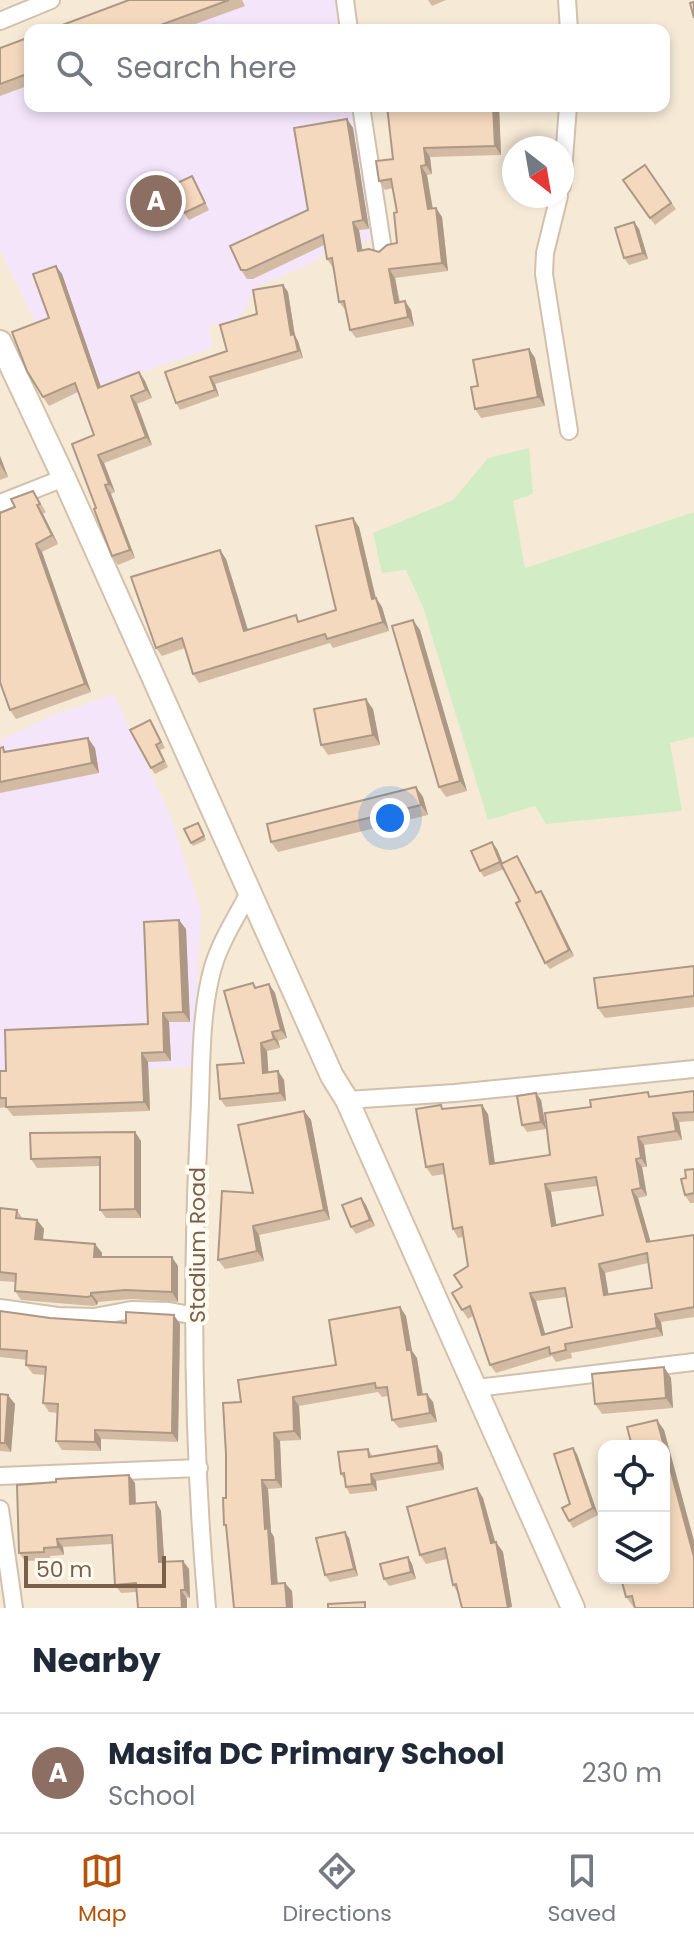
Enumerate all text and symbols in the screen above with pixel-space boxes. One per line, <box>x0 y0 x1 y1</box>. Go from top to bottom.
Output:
search box <box>24 24 670 112</box>
icon: search <box>52 46 96 90</box>
text: Search here <box>116 46 297 89</box>
north arrow <box>502 136 574 208</box>
pin: A <box>130 171 182 231</box>
your location <box>370 798 410 838</box>
street label: Stadium Road <box>182 1167 213 1323</box>
map controls <box>598 1440 670 1584</box>
button: locate <box>598 1440 670 1512</box>
button: layers <box>598 1512 670 1584</box>
scale bar <box>24 1552 166 1588</box>
text: 50 m <box>36 1554 92 1585</box>
text: Nearby <box>32 1636 161 1684</box>
text: Masifa DC Primary School <box>108 1732 505 1775</box>
text: A <box>48 1755 68 1791</box>
text: 230 m <box>582 1755 662 1791</box>
text: School <box>108 1778 195 1814</box>
tab: Map <box>78 1849 127 1930</box>
tab: Directions <box>282 1849 392 1930</box>
tab: Saved <box>547 1849 616 1930</box>

